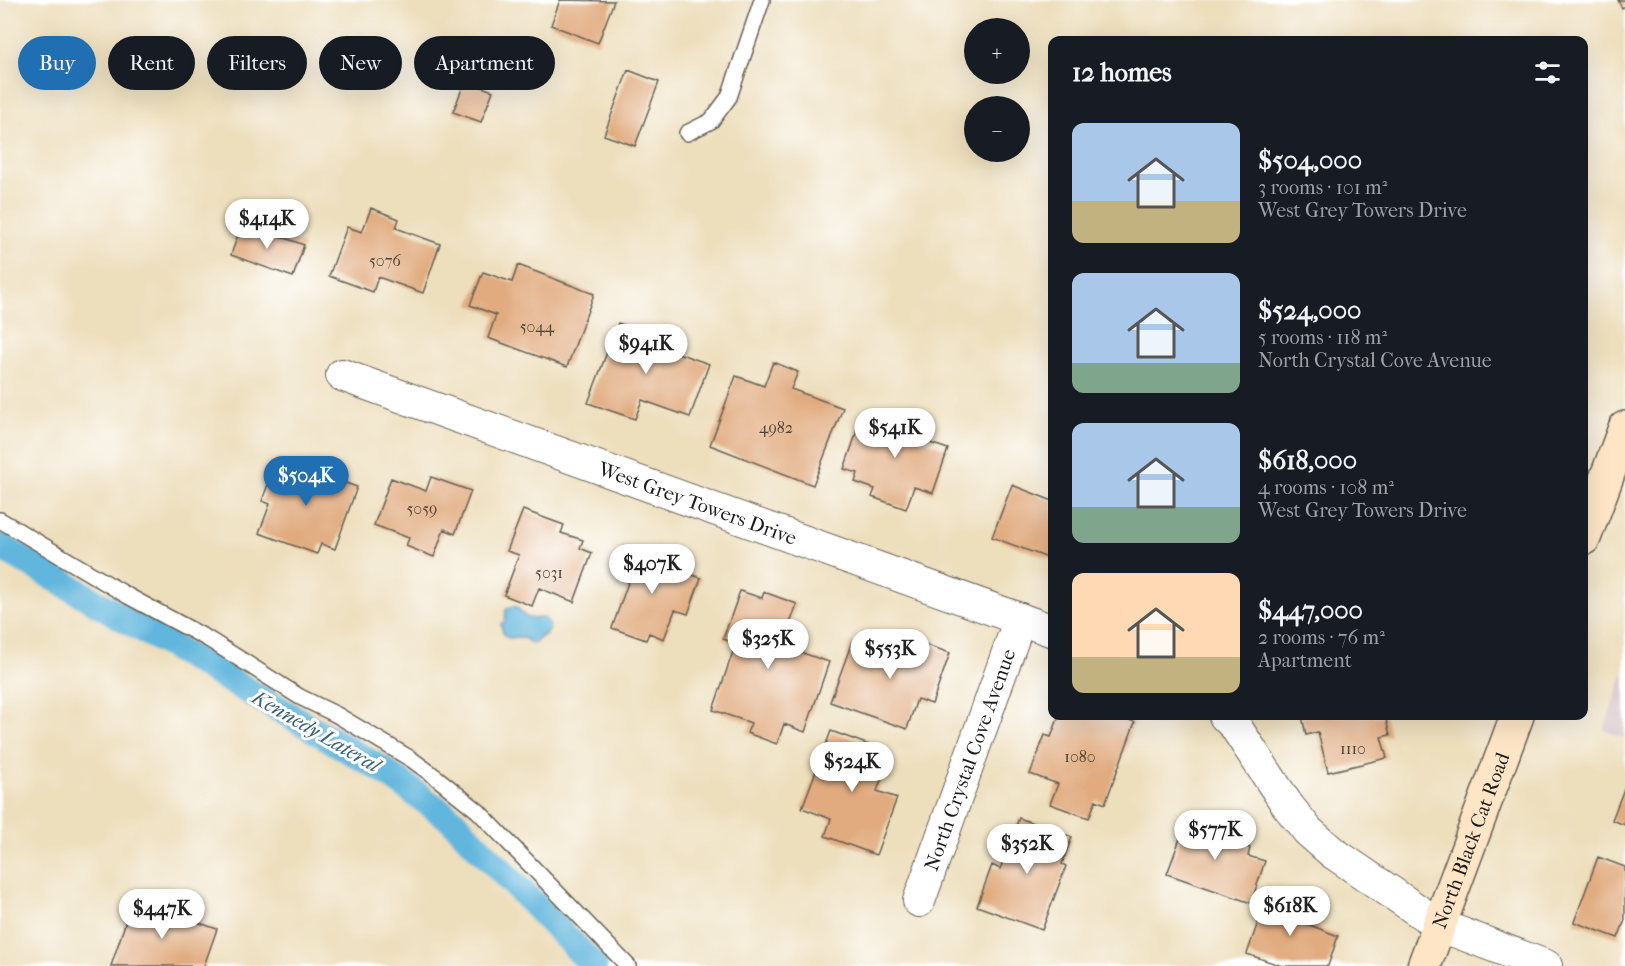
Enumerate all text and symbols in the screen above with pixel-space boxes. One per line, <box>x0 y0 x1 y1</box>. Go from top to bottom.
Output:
map controls <box>964 18 1030 162</box>
button: + <box>964 18 1030 84</box>
chip: Buy <box>18 36 96 90</box>
chip: Rent <box>108 36 195 90</box>
chip: Filters <box>207 36 307 90</box>
chip: New <box>319 36 402 90</box>
chip: Apartment <box>414 36 555 90</box>
icon: filters <box>1531 56 1564 89</box>
text: 12 homes <box>1072 57 1172 88</box>
button: − <box>964 96 1030 162</box>
text: $504,000 <box>1258 145 1362 176</box>
icon: home <box>1120 147 1192 219</box>
text: 3 rooms · 101 m² <box>1258 176 1387 199</box>
pin: $414K <box>225 199 309 250</box>
text: West Grey Towers Drive <box>1258 199 1467 222</box>
text: $414K <box>239 207 295 230</box>
house number: 5076 <box>369 251 401 270</box>
text: $524,000 <box>1258 295 1361 326</box>
icon: home <box>1120 297 1192 369</box>
house number: 5044 <box>520 317 555 336</box>
pin: $941K <box>604 324 688 375</box>
text: 5 rooms · 118 m² <box>1258 326 1387 349</box>
text: $941K <box>619 332 673 355</box>
text: North Crystal Cove Avenue <box>1258 349 1492 372</box>
pin: $541K <box>853 408 937 459</box>
text: $541K <box>868 416 922 439</box>
house number: 4982 <box>759 418 793 437</box>
text: $618,000 <box>1258 445 1357 476</box>
icon: home <box>1120 447 1192 519</box>
pin: $504K <box>264 456 348 507</box>
street label: West Grey Towers Drive <box>594 456 800 549</box>
text: $504K <box>278 464 334 487</box>
text: 4 rooms · 108 m² <box>1258 476 1394 499</box>
house number: 5059 <box>407 499 438 518</box>
text: West Grey Towers Drive <box>1258 499 1467 522</box>
pin: $407K <box>610 544 694 595</box>
text: $407K <box>623 552 681 575</box>
house number: 5031 <box>535 563 563 582</box>
text: $447,000 <box>1258 595 1363 626</box>
icon: home <box>1120 597 1192 669</box>
pin: $325K <box>726 619 810 670</box>
text: 2 rooms · 76 m² <box>1258 626 1385 649</box>
text: $325K <box>742 627 794 650</box>
pin: $553K <box>848 629 932 680</box>
text: $553K <box>865 637 915 660</box>
street label: North Crystal Cove Avenue <box>919 646 1020 874</box>
text: Apartment <box>1258 649 1352 672</box>
water label: Kennedy Lateral <box>246 684 387 779</box>
house number: 1110 <box>1340 739 1366 758</box>
pin: $524K <box>810 742 894 793</box>
house number: 1080 <box>1064 747 1096 766</box>
street label: North Black Cat Road <box>1428 748 1514 932</box>
text: $524K <box>824 750 880 773</box>
pin: $577K <box>1173 810 1257 861</box>
text: $577K <box>1188 818 1242 841</box>
pin: $352K <box>985 824 1069 875</box>
text: $352K <box>1001 832 1053 855</box>
pin: $618K <box>1248 886 1332 937</box>
pin: $447K <box>120 889 204 940</box>
text: $618K <box>1263 894 1317 917</box>
text: $447K <box>133 897 191 920</box>

